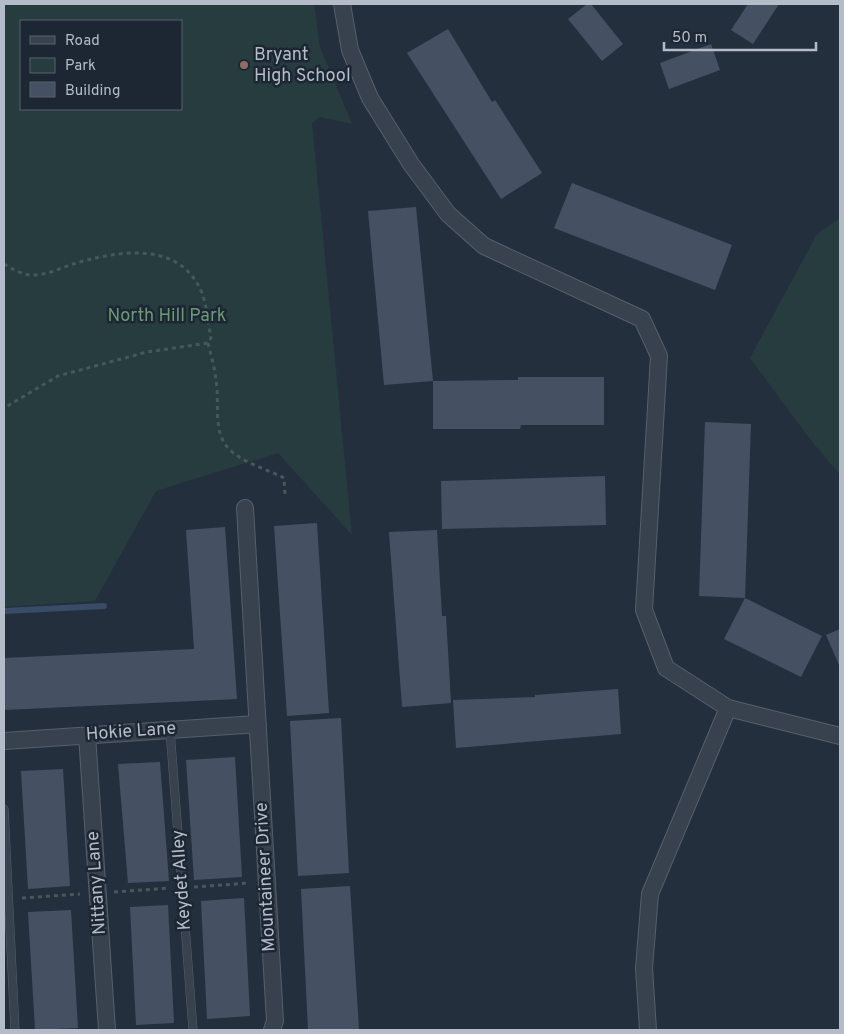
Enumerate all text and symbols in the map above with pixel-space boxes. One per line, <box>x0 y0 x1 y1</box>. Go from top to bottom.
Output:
legend <box>20 20 182 110</box>
scale bar <box>664 20 816 52</box>
text: 50 m <box>672 29 707 48</box>
text: Road <box>65 32 100 51</box>
place label: Bryant High School <box>254 44 351 88</box>
text: Park <box>65 57 96 76</box>
marker: Bryant High School <box>238 59 250 71</box>
text: Building <box>65 82 120 101</box>
park label: North Hill Park <box>108 305 226 328</box>
street label: Hokie Lane <box>85 717 177 747</box>
street label: Mountaineer Drive <box>251 802 281 952</box>
street label: Keydet Alley <box>167 829 197 931</box>
street label: Nittany Lane <box>82 830 112 936</box>

